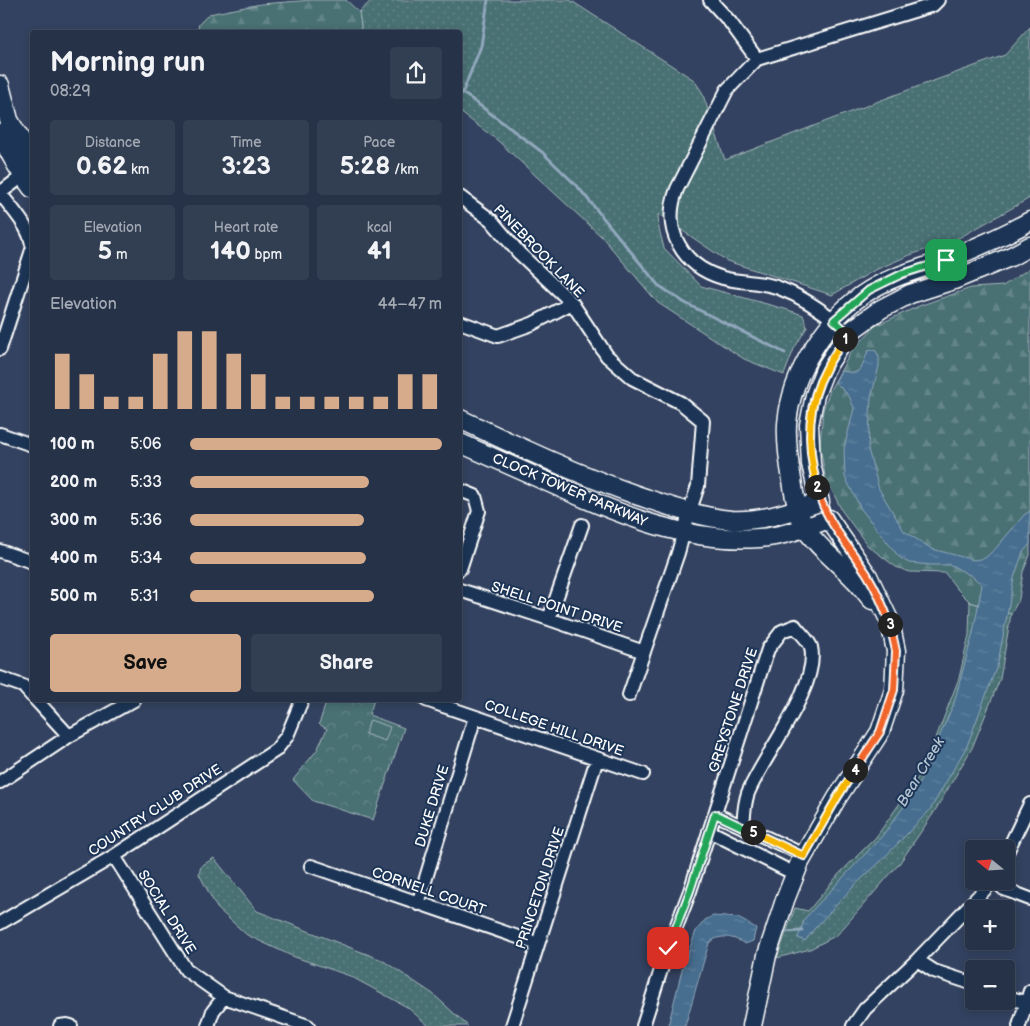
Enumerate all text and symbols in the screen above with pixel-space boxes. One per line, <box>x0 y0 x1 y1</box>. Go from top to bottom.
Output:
text: Morning run <box>50 46 205 79</box>
button: share <box>390 47 442 99</box>
text: 08:29 <box>50 82 91 101</box>
text: Distance <box>85 134 141 151</box>
text: Time <box>230 134 262 151</box>
text: Pace <box>363 134 395 151</box>
text: 0.62 <box>76 151 127 182</box>
text: 3:23 <box>221 151 271 182</box>
text: 5:28 <box>340 151 390 182</box>
text: km <box>127 161 149 178</box>
text: /km <box>390 161 419 178</box>
street label: PINEBROOK LANE <box>490 201 588 301</box>
text: Elevation <box>83 219 142 236</box>
text: Heart rate <box>214 219 278 236</box>
text: kcal <box>367 219 392 236</box>
text: 5 <box>98 236 112 267</box>
text: 140 <box>210 236 251 267</box>
text: 41 <box>367 236 392 267</box>
pin <box>925 239 967 281</box>
text: m <box>112 246 128 263</box>
text: bpm <box>251 246 282 263</box>
icon: arrive <box>932 246 960 274</box>
text: Elevation <box>50 295 117 314</box>
text: 44–47 m <box>378 295 442 314</box>
pin: 1 <box>832 326 858 352</box>
text: 1 <box>843 331 848 348</box>
text: 100 m <box>50 435 95 454</box>
text: 5:06 <box>130 435 162 454</box>
street label: CLOCK TOWER PARKWAY <box>490 450 651 531</box>
text: 200 m <box>50 473 97 492</box>
text: 5:33 <box>130 473 162 492</box>
pin: 2 <box>804 474 830 500</box>
text: 2 <box>813 479 822 496</box>
text: 300 m <box>50 511 97 530</box>
text: 5:36 <box>130 511 162 530</box>
text: 400 m <box>50 549 97 568</box>
text: 5:34 <box>130 549 162 568</box>
street label: SHELL POINT DRIVE <box>489 578 625 636</box>
text: 500 m <box>50 587 97 606</box>
text: 5:31 <box>130 587 158 606</box>
pin: 3 <box>878 612 902 636</box>
text: 3 <box>886 616 895 633</box>
button: Save <box>50 634 241 692</box>
button: Share <box>251 634 442 692</box>
street label: GREYSTONE DRIVE <box>705 645 761 775</box>
street label: COLLEGE HILL DRIVE <box>482 696 626 760</box>
water label: Bear Creek <box>893 733 949 810</box>
pin: 4 <box>842 758 868 782</box>
street label: COUNTRY CLUB DRIVE <box>85 760 225 860</box>
text: 4 <box>851 762 860 779</box>
street label: DUKE DRIVE <box>411 763 453 849</box>
pin: 5 <box>740 820 766 844</box>
text: 5 <box>749 824 758 841</box>
street label: PRINCETON DRIVE <box>512 825 568 951</box>
north arrow <box>965 840 1015 890</box>
map controls <box>965 840 1015 1010</box>
street label: CORNELL COURT <box>370 864 489 919</box>
street label: SOCIAL DRIVE <box>134 867 200 957</box>
button: + <box>965 900 1015 950</box>
pin <box>647 927 689 969</box>
icon: check <box>654 934 682 962</box>
button: − <box>965 960 1015 1010</box>

